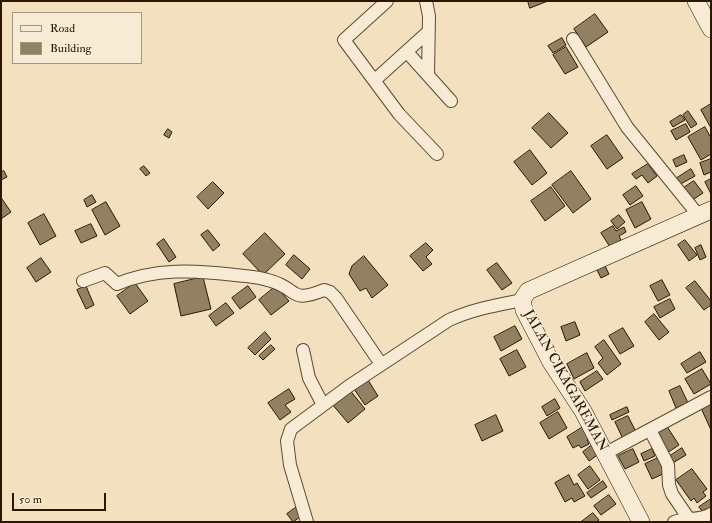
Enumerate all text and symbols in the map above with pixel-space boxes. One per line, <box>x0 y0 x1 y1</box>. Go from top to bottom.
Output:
legend <box>12 12 142 64</box>
text: Road <box>50 21 75 36</box>
text: Building <box>50 41 91 56</box>
street label: JALAN CIKAGAREMAN <box>519 307 611 455</box>
scale bar <box>14 485 108 511</box>
text: 50 m <box>19 492 42 507</box>

